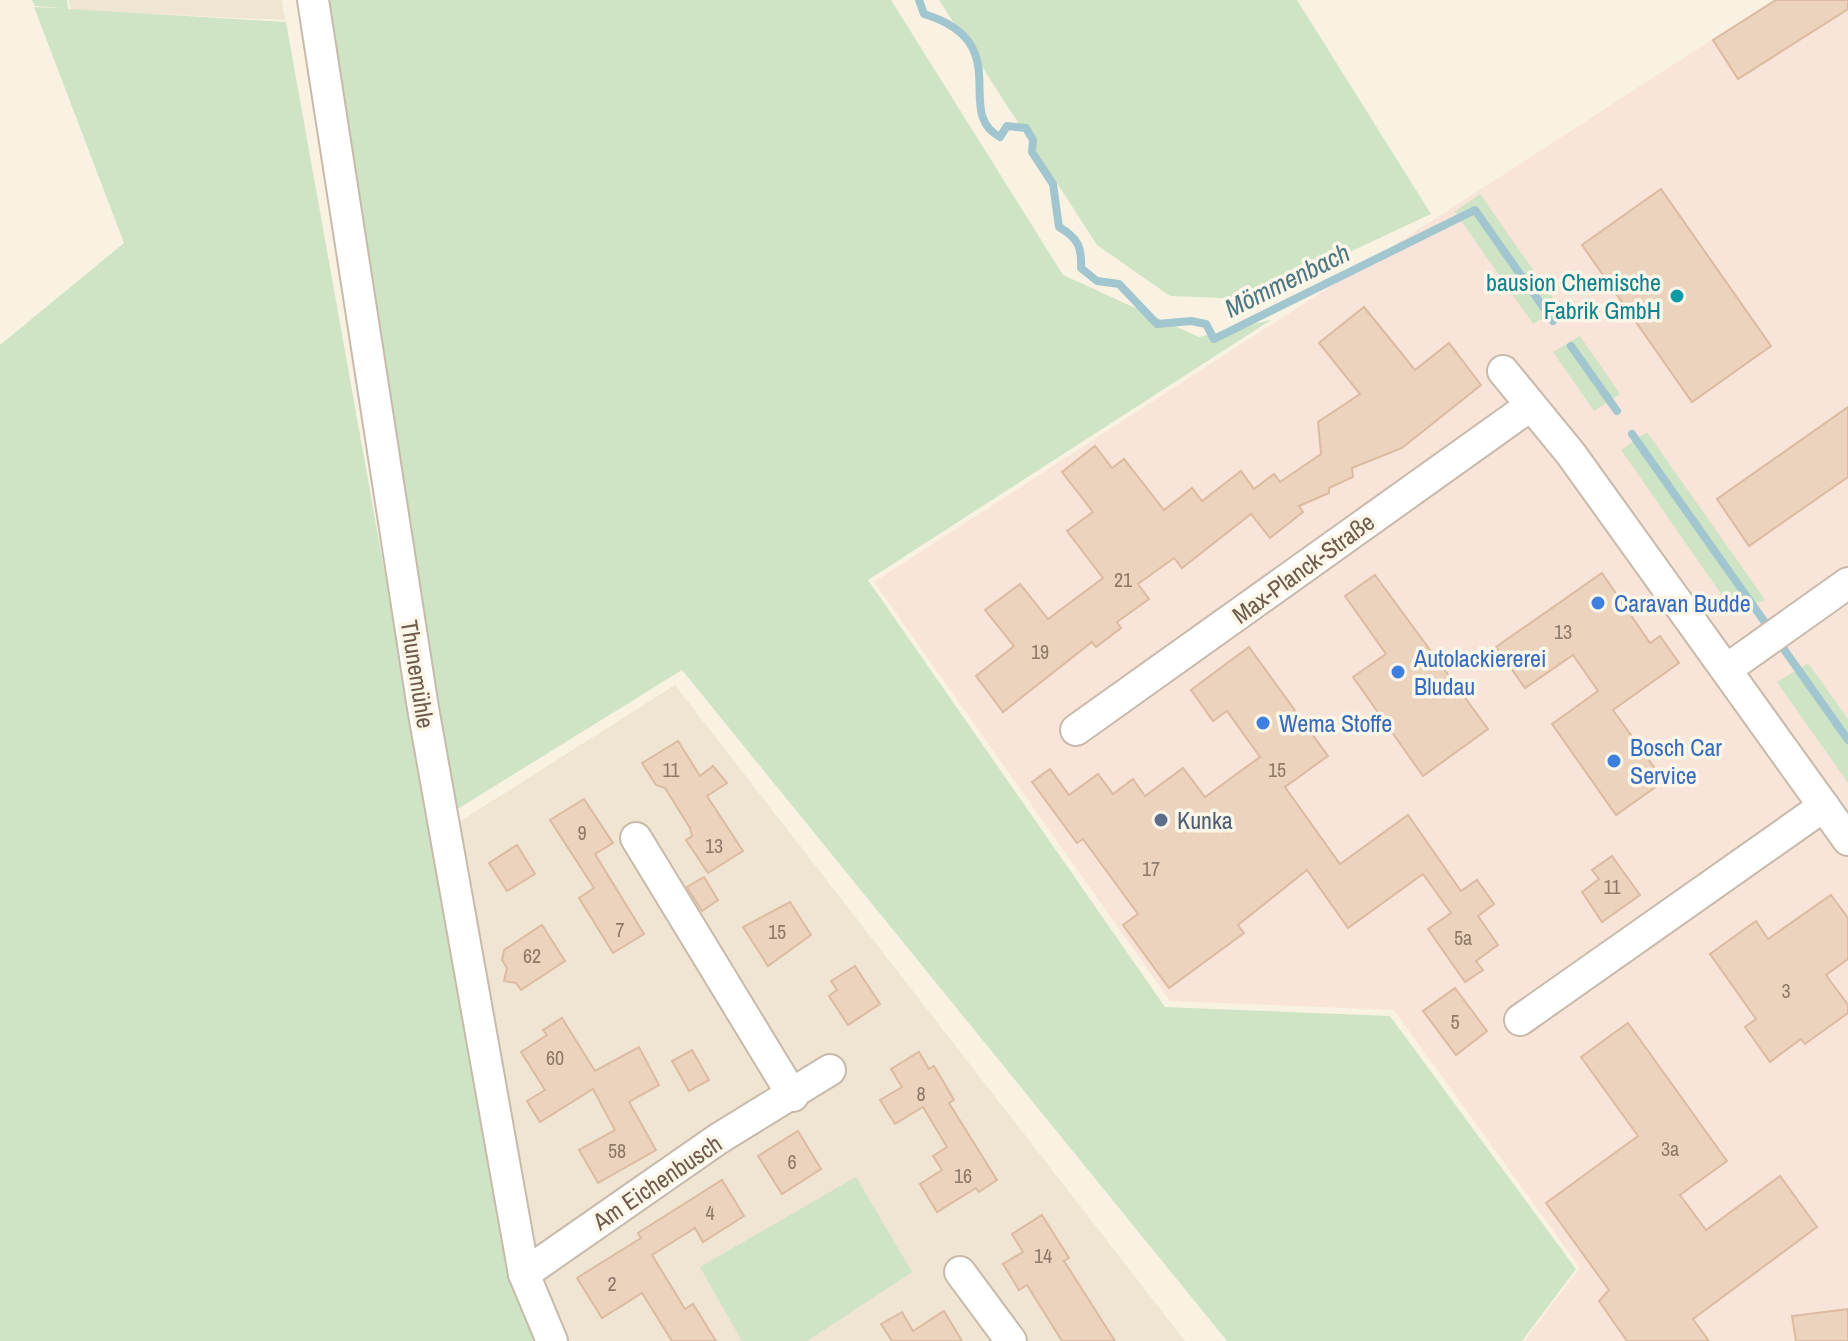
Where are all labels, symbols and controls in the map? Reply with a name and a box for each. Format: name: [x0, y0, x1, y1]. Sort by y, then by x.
water label: Mömmenbach: [1219, 235, 1355, 325]
place label: bausion Chemische Fabrik GmbH: [1486, 266, 1661, 326]
marker: bausion Chemische Fabrik GmbH: [1668, 287, 1686, 305]
street label: Max-Planck-Straße: [1225, 506, 1381, 630]
house number: 21: [1114, 566, 1132, 593]
place label: Caravan Budde: [1614, 587, 1751, 619]
marker: Caravan Budde: [1589, 594, 1607, 612]
street label: Thunemühle: [394, 617, 442, 731]
house number: 13: [1554, 618, 1572, 645]
house number: 19: [1031, 638, 1049, 665]
place label: Autolackiererei Bludau: [1413, 642, 1546, 702]
marker: Autolackiererei Bludau: [1389, 663, 1407, 681]
place label: Wema Stoffe: [1279, 707, 1392, 739]
marker: Wema Stoffe: [1254, 714, 1272, 732]
place label: Bosch Car Service: [1630, 731, 1722, 791]
marker: Bosch Car Service: [1605, 752, 1623, 770]
house number: 11: [662, 756, 680, 783]
house number: 15: [1268, 756, 1286, 783]
place label: Kunka: [1177, 804, 1233, 836]
marker: Kunka: [1152, 811, 1170, 829]
house number: 9: [577, 819, 587, 846]
house number: 13: [705, 832, 723, 859]
house number: 17: [1142, 855, 1160, 882]
house number: 11: [1603, 873, 1621, 900]
house number: 7: [615, 916, 625, 943]
house number: 15: [768, 918, 786, 945]
house number: 5a: [1454, 924, 1472, 951]
house number: 62: [523, 942, 541, 969]
house number: 3: [1781, 977, 1791, 1004]
house number: 5: [1450, 1008, 1460, 1035]
house number: 60: [546, 1044, 564, 1071]
house number: 8: [916, 1080, 926, 1107]
street label: Am Eichenbusch: [586, 1127, 728, 1237]
house number: 3a: [1661, 1135, 1679, 1162]
house number: 58: [608, 1137, 626, 1164]
house number: 6: [787, 1148, 797, 1175]
house number: 16: [954, 1162, 972, 1189]
house number: 4: [705, 1199, 715, 1226]
house number: 14: [1034, 1242, 1052, 1269]
house number: 2: [607, 1270, 617, 1297]

